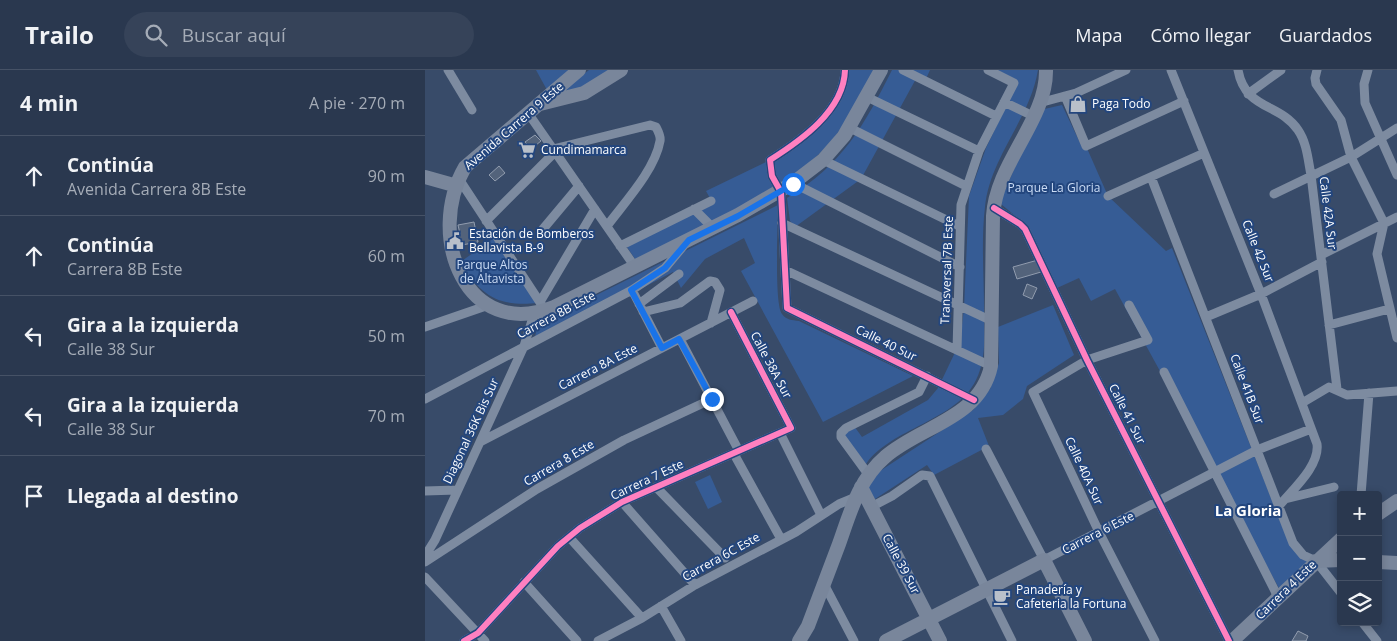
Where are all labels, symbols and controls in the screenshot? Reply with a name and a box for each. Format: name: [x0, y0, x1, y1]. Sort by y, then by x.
search box: [124, 12, 474, 57]
text: Trailo: [25, 18, 94, 51]
icon: search: [142, 21, 170, 49]
text: Buscar aquí: [182, 22, 286, 48]
text: Mapa: [1075, 23, 1122, 47]
text: Cómo llegar: [1150, 23, 1251, 47]
text: Guardados: [1279, 23, 1372, 47]
street label: Avenida Carrera 9 Este: [460, 77, 567, 174]
text: 4 min: [20, 89, 78, 117]
text: A pie · 270 m: [309, 92, 405, 114]
shop icon: Paga Todo: [1068, 94, 1088, 114]
place label: Paga Todo: [1092, 95, 1151, 112]
supermarket icon: Cundimamarca: [517, 140, 537, 160]
place label: Cundimamarca: [541, 141, 627, 158]
text: Continúa: [67, 152, 154, 178]
icon: ahead: [20, 162, 48, 190]
text: 90 m: [368, 165, 405, 187]
route start: [782, 173, 805, 196]
street label: Calle 42A Sur: [1316, 175, 1341, 250]
text: Avenida Carrera 8B Este: [67, 178, 246, 200]
park label: Parque La Gloria: [1008, 179, 1100, 196]
street label: Transversal 7B Este: [936, 215, 957, 325]
street label: Calle 42 Sur: [1238, 217, 1279, 285]
place label: Estación de Bomberos Bellavista B-9: [469, 225, 594, 256]
public building icon: Estación de Bomberos Bellavista B-9: [445, 231, 465, 251]
text: Continúa: [67, 232, 154, 258]
icon: ahead: [20, 242, 48, 270]
text: 60 m: [368, 245, 405, 267]
park label: Parque Altos de Altavista: [456, 256, 528, 287]
text: Carrera 8B Este: [67, 258, 182, 280]
street label: Carrera 8B Este: [514, 287, 598, 342]
text: Gira a la izquierda: [67, 312, 239, 338]
street label: Calle 40 Sur: [853, 320, 920, 365]
icon: left: [20, 322, 48, 350]
text: 50 m: [368, 325, 405, 347]
street label: Calle 38A Sur: [747, 328, 796, 401]
text: Calle 38 Sur: [67, 338, 155, 360]
street label: Carrera 8A Este: [555, 339, 640, 394]
street label: Calle 41B Sur: [1226, 351, 1269, 426]
street label: Diagonal 36K Bis Sur: [439, 375, 503, 486]
street label: Calle 41 Sur: [1105, 381, 1150, 447]
route end: [701, 388, 724, 411]
text: Gira a la izquierda: [67, 392, 239, 418]
icon: left: [20, 402, 48, 430]
text: 70 m: [368, 405, 405, 427]
text: Calle 38 Sur: [67, 418, 155, 440]
street label: Calle 40A Sur: [1061, 434, 1108, 508]
street label: Carrera 8 Este: [520, 435, 597, 490]
street label: Carrera 7 Este: [607, 455, 686, 504]
icon: arrive: [20, 482, 48, 510]
text: Llegada al destino: [67, 483, 239, 509]
map controls: [1337, 491, 1382, 626]
button: +: [1337, 491, 1382, 536]
district label: La Gloria: [1215, 500, 1281, 520]
street label: Carrera 6 Este: [1059, 507, 1137, 558]
street label: Carrera 6C Este: [679, 528, 763, 585]
street label: Calle 39 Sur: [878, 531, 924, 597]
button: −: [1337, 536, 1382, 581]
street label: Carrera 4 Este: [1251, 556, 1320, 623]
place label: Panadería y Cafeteria la Fortuna: [1016, 581, 1127, 612]
button: layers: [1337, 581, 1382, 626]
cafe icon: Panadería y Cafeteria la Fortuna: [992, 587, 1012, 607]

